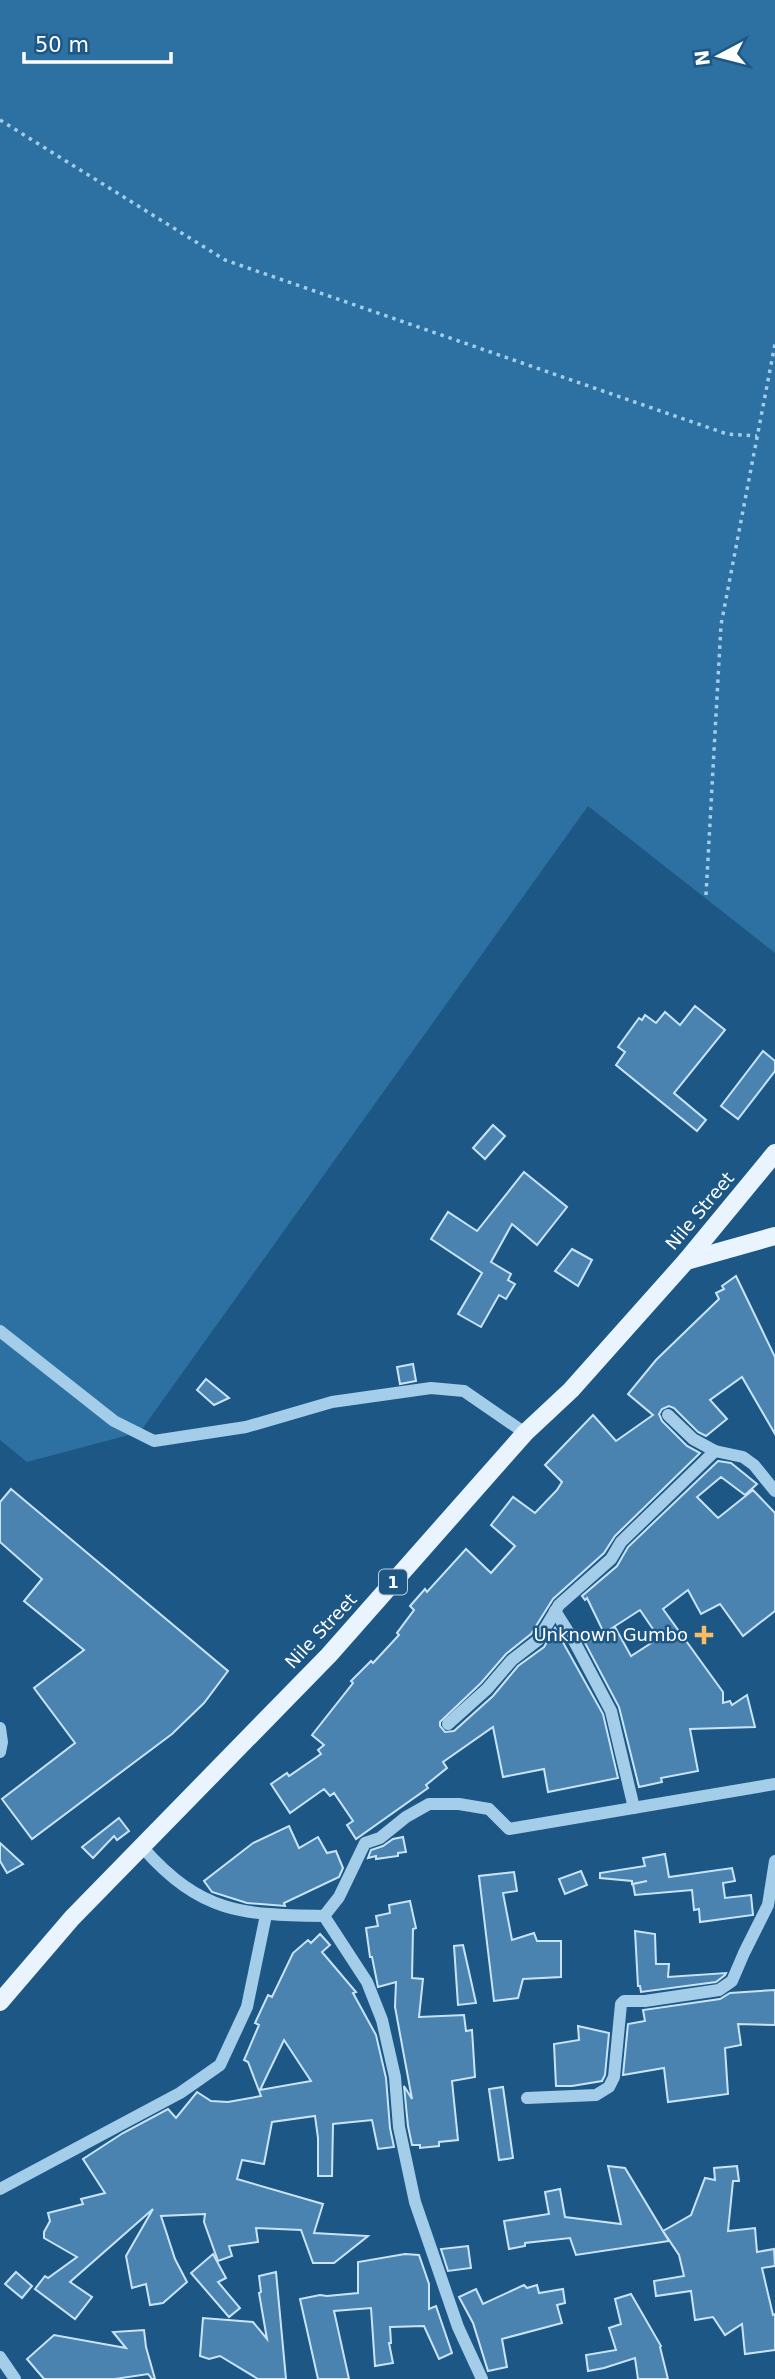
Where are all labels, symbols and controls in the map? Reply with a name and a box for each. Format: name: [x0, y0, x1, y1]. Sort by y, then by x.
scale bar: [24, 21, 172, 65]
north arrow: [684, 21, 754, 91]
text: 50 m: [35, 33, 89, 57]
text: N: [690, 49, 714, 67]
street label: Nile Street: [661, 1168, 738, 1254]
road number: 1: [379, 1570, 407, 1594]
street label: Nile Street: [281, 1589, 361, 1673]
place label: Unknown Gumbo: [533, 1624, 688, 1645]
marker: Unknown Gumbo: [694, 1625, 714, 1645]

